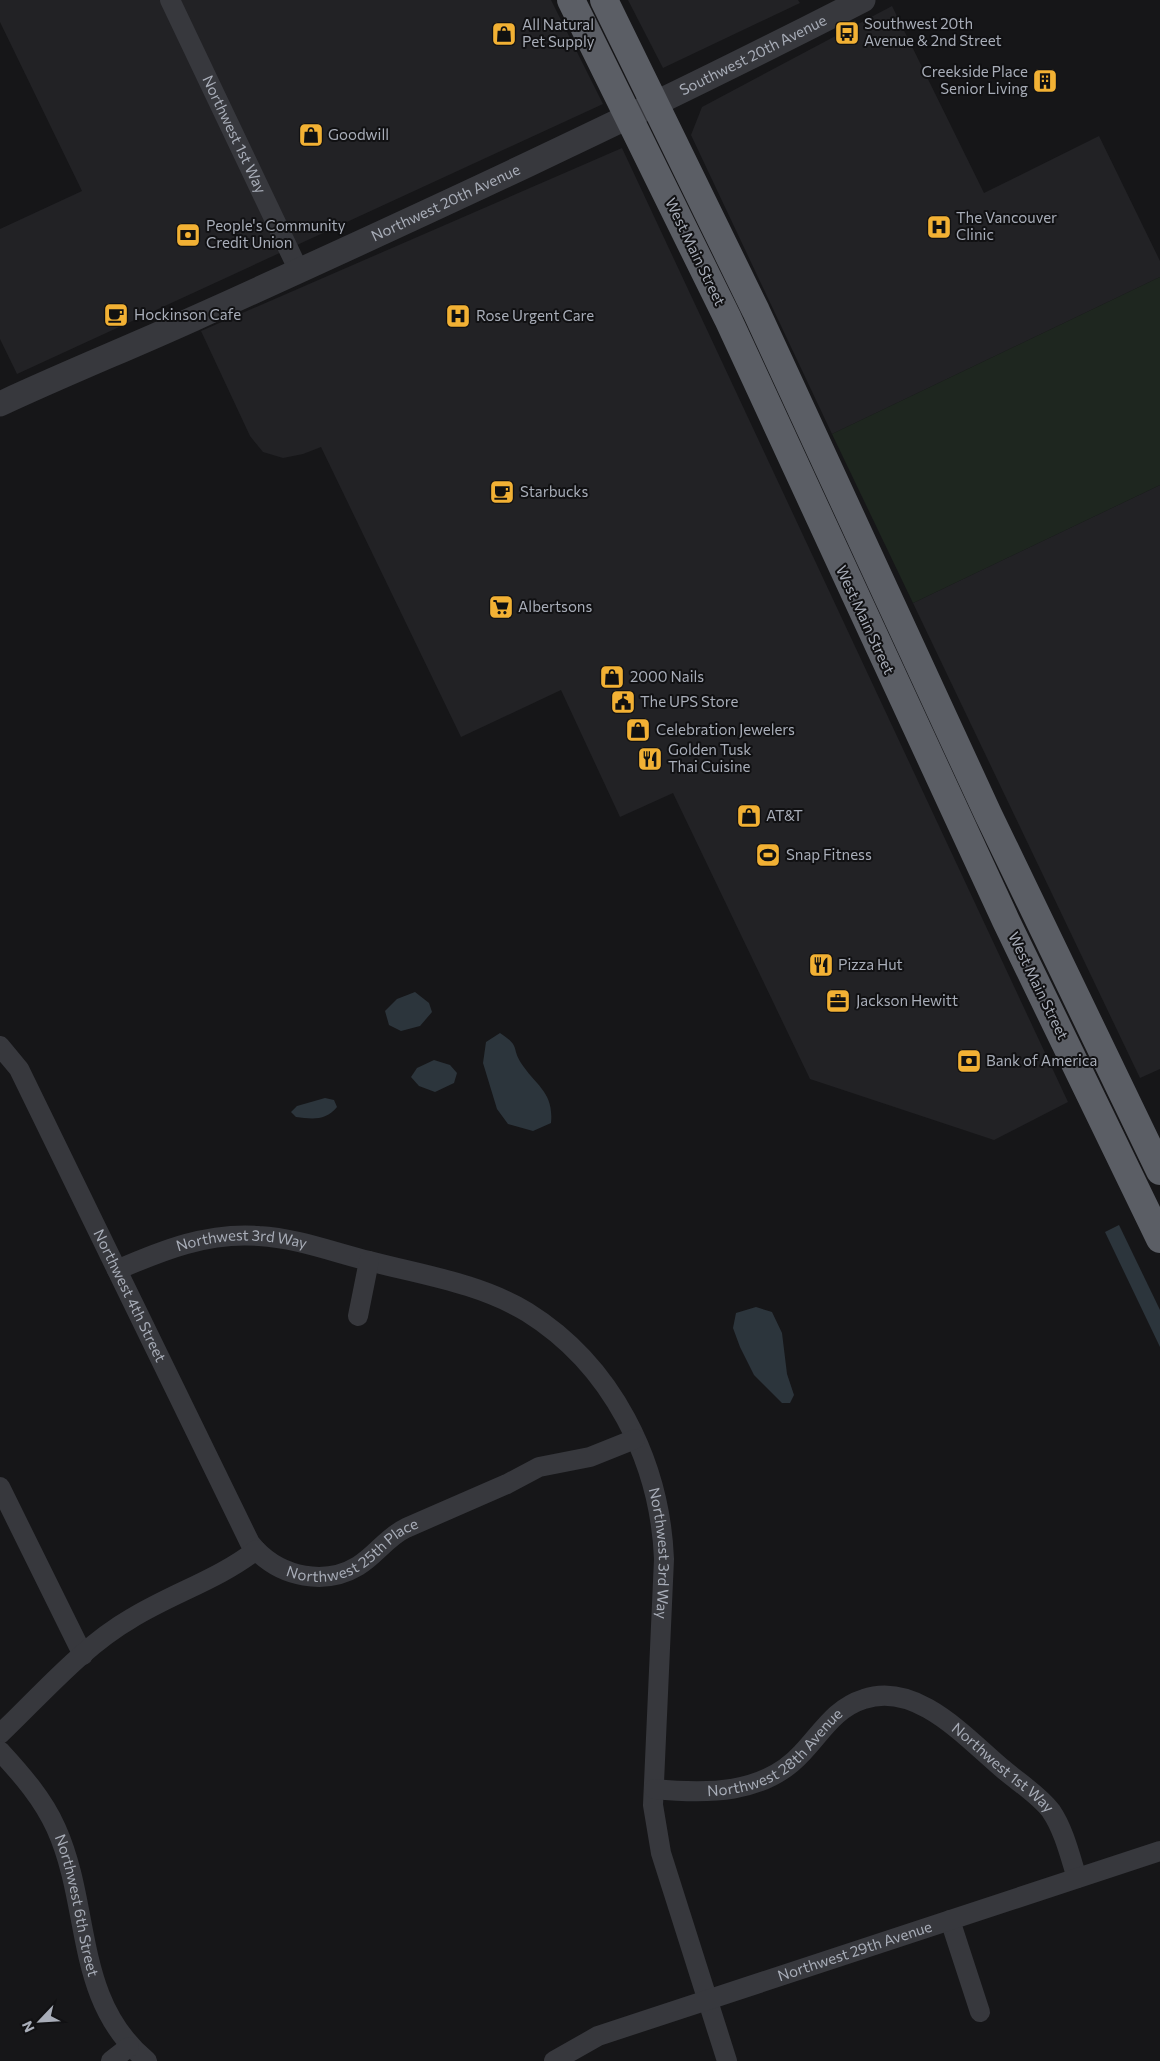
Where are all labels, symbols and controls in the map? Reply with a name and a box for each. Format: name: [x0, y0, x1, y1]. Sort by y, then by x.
street label: Southwest 20th Avenue: [676, 10, 829, 98]
place label: Southwest 20th Avenue & 2nd Street: [864, 14, 1002, 49]
place label: All Natural Pet Supply: [522, 15, 595, 50]
bus stop icon: Southwest 20th Avenue & 2nd Street: [834, 20, 860, 46]
shop icon: All Natural Pet Supply: [491, 21, 517, 47]
place label: Creekside Place Senior Living: [922, 62, 1028, 97]
building icon: Creekside Place Senior Living: [1032, 68, 1058, 94]
street label: Northwest 1st Way: [199, 72, 271, 196]
shop icon: Goodwill: [298, 122, 324, 148]
place label: Goodwill: [328, 125, 389, 143]
street label: Northwest 20th Avenue: [368, 160, 523, 244]
street label: West Main Street: [662, 195, 730, 308]
place label: The Vancouver Clinic: [956, 208, 1057, 243]
hospital icon: The Vancouver Clinic: [926, 214, 952, 240]
place label: People's Community Credit Union: [206, 216, 346, 251]
bank icon: People's Community Credit Union: [175, 222, 201, 248]
cafe icon: Hockinson Cafe: [103, 302, 129, 328]
hospital icon: Rose Urgent Care: [445, 303, 471, 329]
place label: Hockinson Cafe: [134, 305, 241, 323]
place label: Rose Urgent Care: [476, 306, 594, 324]
cafe icon: Starbucks: [489, 479, 515, 505]
place label: Starbucks: [520, 482, 588, 500]
street label: West Main Street: [833, 562, 899, 677]
supermarket icon: Albertsons: [488, 594, 514, 620]
place label: Albertsons: [518, 597, 592, 615]
shop icon: 2000 Nails: [599, 664, 625, 690]
place label: 2000 Nails: [630, 667, 704, 685]
public building icon: The UPS Store: [610, 689, 636, 715]
place label: The UPS Store: [640, 692, 738, 710]
shop icon: Celebration Jewelers: [625, 717, 651, 743]
place label: Celebration Jewelers: [656, 720, 795, 738]
place label: Golden Tusk Thai Cuisine: [668, 740, 752, 775]
restaurant icon: Golden Tusk Thai Cuisine: [637, 746, 663, 772]
shop icon: AT&T: [736, 803, 762, 829]
place label: AT&T: [766, 806, 803, 824]
sports icon: Snap Fitness: [755, 842, 781, 868]
place label: Snap Fitness: [786, 845, 872, 863]
street label: West Main Street: [1005, 929, 1073, 1042]
restaurant icon: Pizza Hut: [808, 952, 834, 978]
place label: Pizza Hut: [838, 955, 903, 973]
office icon: Jackson Hewitt: [825, 988, 851, 1014]
place label: Jackson Hewitt: [856, 991, 958, 1009]
bank icon: Bank of America: [956, 1048, 982, 1074]
place label: Bank of America: [986, 1051, 1097, 1069]
street label: Northwest 3rd Way: [174, 1225, 309, 1254]
street label: Northwest 4th Street: [90, 1226, 170, 1365]
street label: Northwest 3rd Way: [645, 1485, 674, 1620]
street label: Northwest 25th Place: [284, 1514, 421, 1585]
street label: Northwest 28th Avenue: [707, 1704, 846, 1799]
street label: Northwest 1st Way: [949, 1718, 1058, 1816]
street label: Northwest 6th Street: [52, 1831, 103, 1978]
street label: Northwest 29th Avenue: [775, 1917, 934, 1984]
north arrow: [15, 1996, 65, 2046]
text: N: [18, 2018, 38, 2035]

